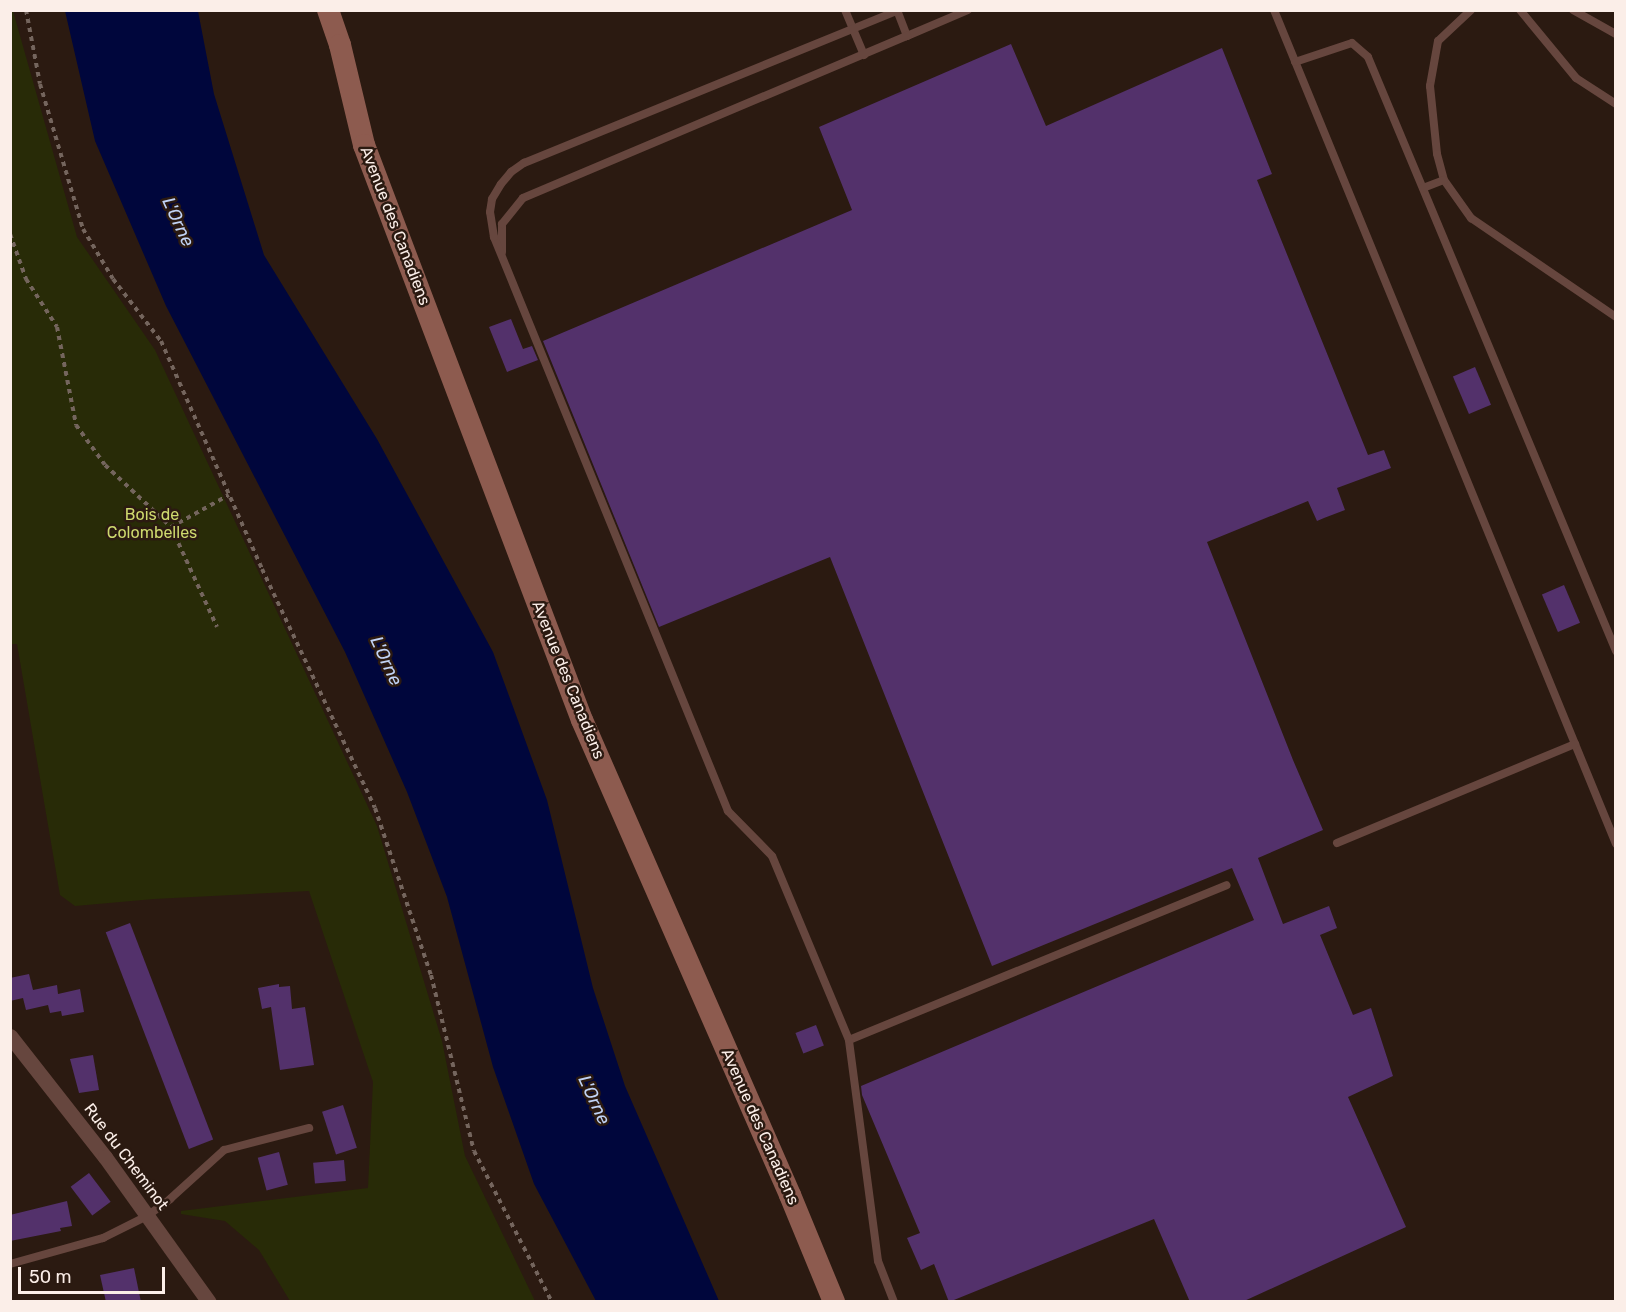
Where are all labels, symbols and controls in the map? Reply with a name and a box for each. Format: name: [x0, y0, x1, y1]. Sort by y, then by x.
street label: Avenue des Canadiens: [356, 144, 434, 308]
water label: L'Orne: [157, 194, 199, 250]
park label: Bois de Colombelles: [107, 505, 197, 543]
street label: Avenue des Canadiens: [527, 598, 609, 762]
water label: L'Orne: [365, 633, 407, 689]
street label: Avenue des Canadiens: [717, 1046, 803, 1208]
water label: L'Orne: [573, 1072, 615, 1128]
street label: Rue du Cheminot: [80, 1100, 172, 1214]
scale bar: [21, 1255, 168, 1293]
text: 50 m: [29, 1266, 72, 1288]

